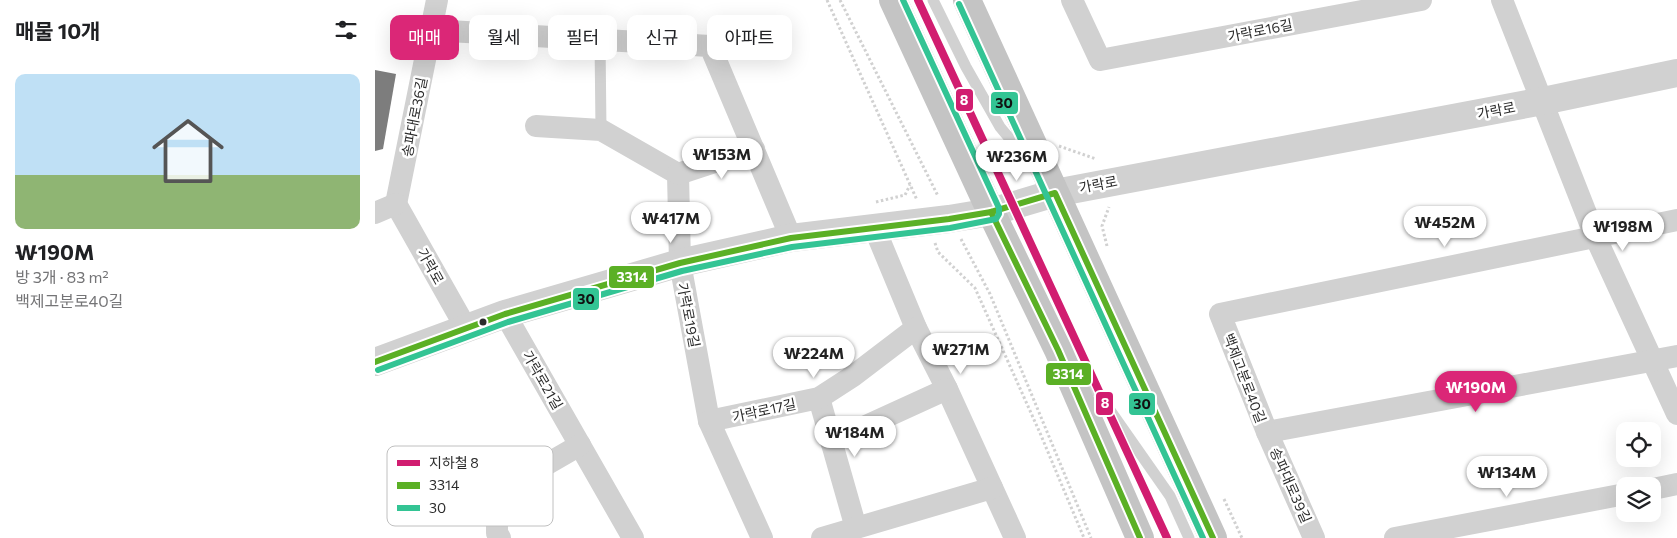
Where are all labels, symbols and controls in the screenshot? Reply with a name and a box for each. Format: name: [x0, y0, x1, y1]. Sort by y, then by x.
chip: 매매: [390, 15, 459, 60]
chip: 월세: [469, 15, 538, 60]
chip: 필터: [548, 15, 617, 60]
chip: 신규: [627, 15, 697, 60]
chip: 아파트: [707, 15, 792, 60]
street label: 가락로16길: [1226, 15, 1294, 45]
icon: filters: [332, 16, 360, 44]
text: 매물 10개: [15, 18, 100, 43]
street label: 송파대로36길: [398, 76, 430, 158]
line badge: 8: [955, 88, 974, 112]
text: 8: [960, 91, 969, 108]
line badge: 30: [990, 91, 1019, 115]
text: 30: [995, 94, 1013, 111]
street label: 가락로: [1475, 98, 1517, 122]
icon: home: [143, 106, 233, 196]
pin: ₩153M: [687, 138, 757, 180]
pin: ₩236M: [982, 140, 1052, 182]
text: ₩153M: [693, 144, 751, 163]
text: ₩236M: [987, 146, 1047, 165]
street label: 가락로: [1077, 172, 1119, 196]
pin: ₩417M: [636, 202, 706, 244]
pin: ₩452M: [1410, 206, 1480, 248]
text: ₩417M: [642, 208, 700, 227]
pin: ₩198M: [1588, 210, 1658, 252]
text: ₩452M: [1414, 212, 1476, 231]
text: ₩198M: [1593, 216, 1653, 235]
text: ₩190M: [15, 239, 94, 264]
street label: 가락로: [414, 245, 448, 287]
line badge: 3314: [608, 265, 655, 289]
text: 방 3개 · 83 m²: [15, 267, 109, 286]
text: 3314: [616, 268, 648, 285]
street label: 가락로19길: [674, 281, 704, 349]
line badge: 30: [572, 287, 600, 311]
text: 30: [577, 290, 595, 307]
text: 백제고분로40길: [15, 291, 123, 310]
unlabelled marker: [478, 317, 488, 327]
street label: 백제고분로40길: [1220, 331, 1270, 425]
pin: ₩271M: [926, 332, 996, 375]
pin: ₩224M: [779, 336, 849, 379]
text: ₩271M: [932, 339, 990, 358]
text: ₩224M: [784, 343, 844, 362]
street label: 가락로21길: [519, 347, 567, 413]
line badge: 3314: [1045, 362, 1092, 386]
text: 3314: [1052, 365, 1084, 382]
pin: ₩190M: [1441, 370, 1511, 413]
text: ₩190M: [1446, 377, 1506, 396]
line badge: 8: [1095, 391, 1114, 416]
line badge: 30: [1128, 392, 1156, 416]
text: 8: [1101, 394, 1110, 411]
street label: 가락로17길: [730, 395, 798, 425]
text: 30: [1133, 395, 1151, 412]
pin: ₩184M: [820, 416, 890, 458]
text: ₩184M: [825, 422, 885, 441]
map controls: [1616, 422, 1661, 522]
button: locate: [1616, 422, 1661, 467]
street label: 송파대로39길: [1267, 445, 1315, 525]
legend: [387, 446, 553, 526]
text: 지하철 8: [429, 454, 479, 471]
pin: ₩134M: [1472, 456, 1542, 498]
text: ₩134M: [1477, 462, 1537, 481]
text: 3314: [429, 476, 460, 493]
button: layers: [1616, 477, 1661, 522]
text: 30: [429, 499, 446, 516]

